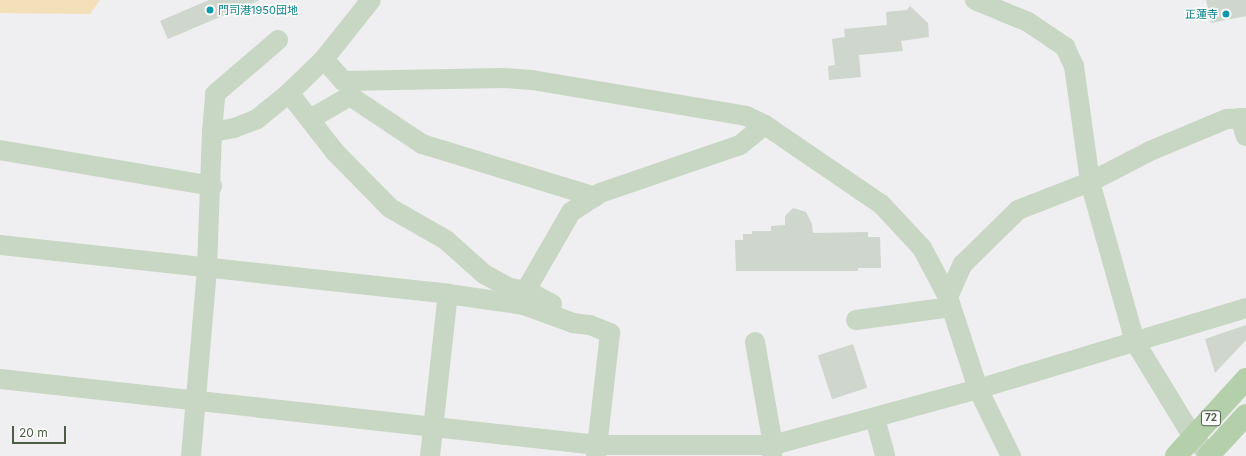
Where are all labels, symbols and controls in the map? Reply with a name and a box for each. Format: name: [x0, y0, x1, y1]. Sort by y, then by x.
place label: 門司港1950団地: [218, 3, 298, 17]
marker: 門司港1950団地: [205, 5, 215, 15]
place label: 正蓮寺: [1185, 7, 1218, 21]
marker: 正蓮寺: [1221, 9, 1231, 19]
road number: 72: [1200, 410, 1222, 426]
scale bar: [14, 418, 68, 444]
text: 20 m: [19, 425, 48, 440]

